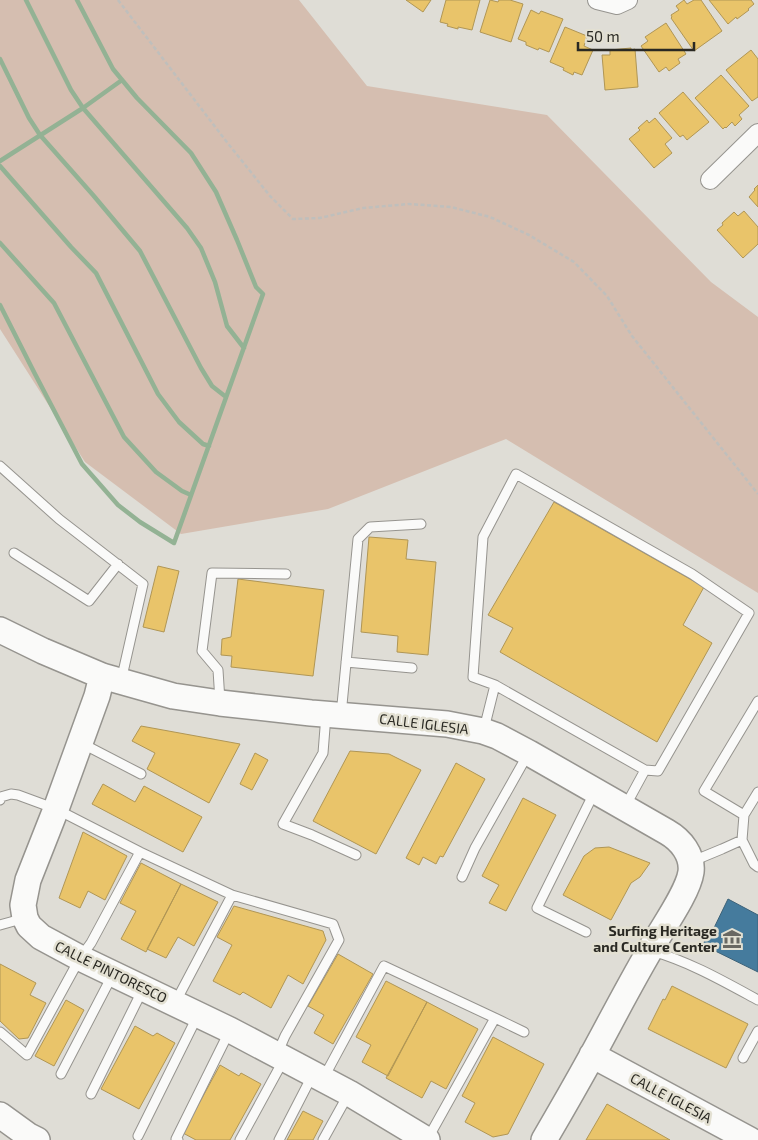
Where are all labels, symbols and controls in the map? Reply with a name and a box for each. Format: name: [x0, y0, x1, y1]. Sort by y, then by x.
scale bar: [578, 20, 694, 52]
text: 50 m: [586, 27, 620, 45]
street label: CALLE IGLESIA: [378, 710, 470, 737]
place label: Surfing Heritage and Culture Center: [593, 922, 717, 955]
museum icon: Surfing Heritage and Culture Center: [721, 928, 743, 950]
street label: CALLE PINTORESCO: [52, 937, 170, 1006]
street label: CALLE IGLESIA: [628, 1069, 715, 1126]

